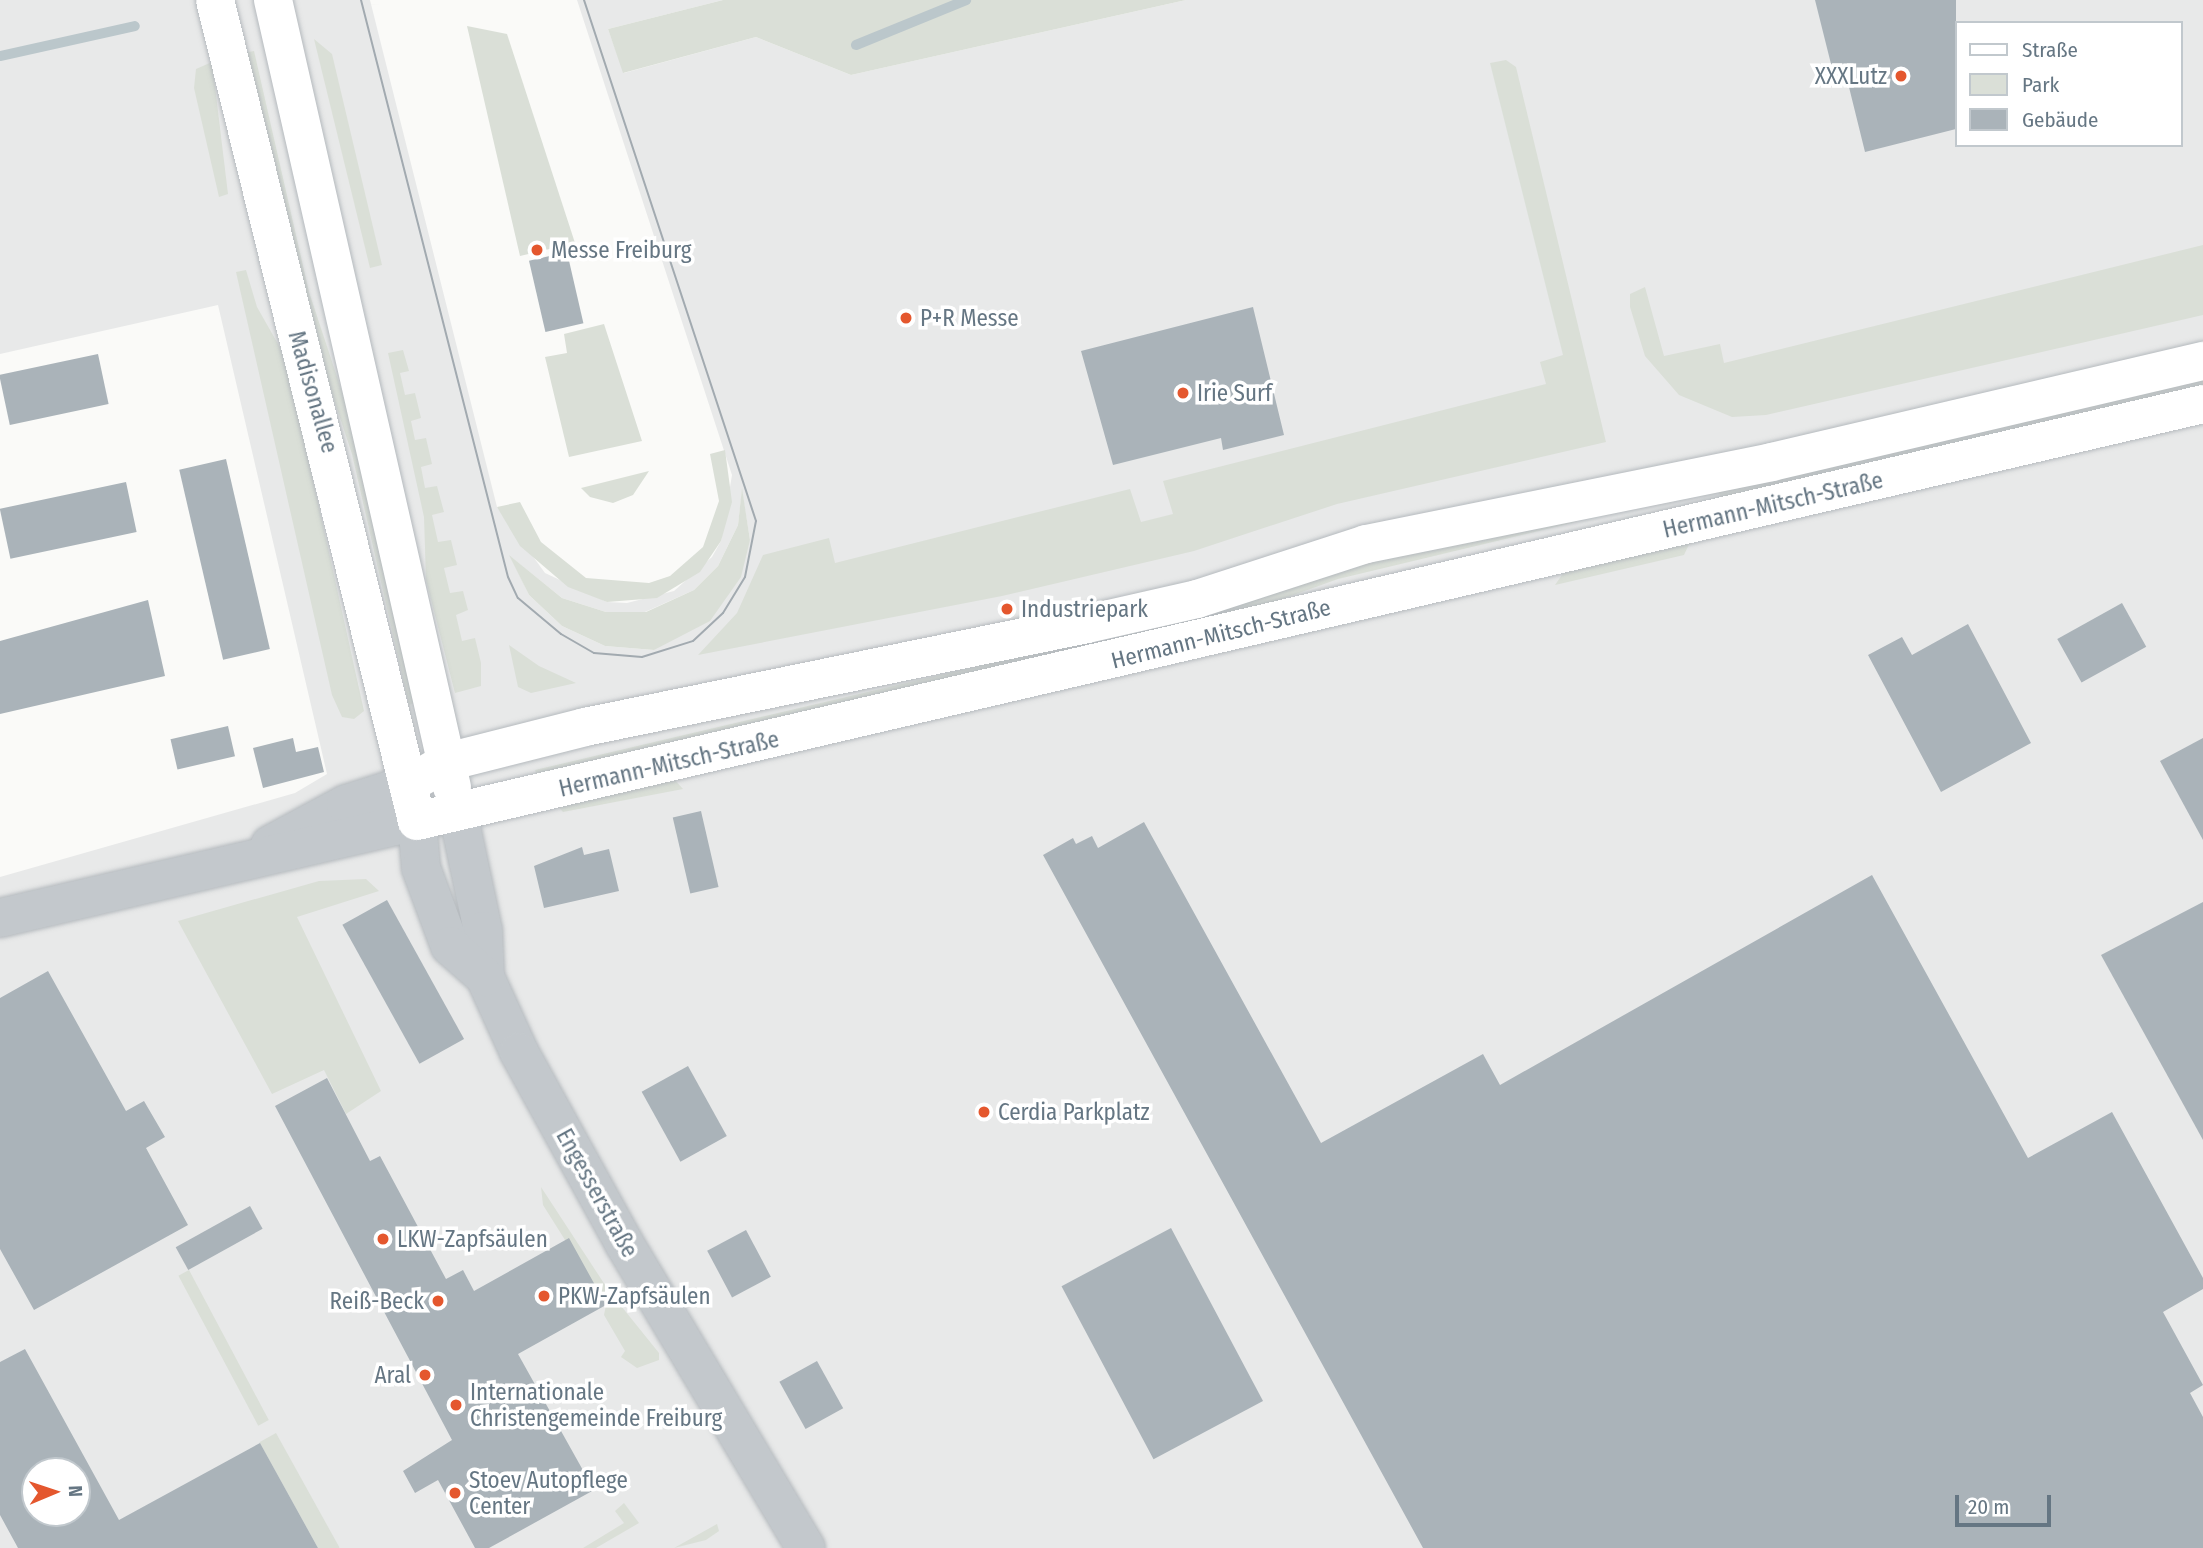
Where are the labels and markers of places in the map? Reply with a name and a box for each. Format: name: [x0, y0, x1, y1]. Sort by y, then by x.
place label: XXXLutz: [1815, 62, 1887, 90]
marker: XXXLutz: [1893, 68, 1909, 84]
place label: Messe Freiburg: [551, 236, 691, 264]
marker: Messe Freiburg: [529, 242, 545, 258]
place label: P+R Messe: [920, 304, 1019, 332]
marker: P+R Messe: [898, 310, 914, 326]
place label: Irie Surf: [1197, 379, 1272, 407]
marker: Irie Surf: [1175, 385, 1191, 401]
place label: Industriepark: [1021, 595, 1148, 623]
marker: Industriepark: [999, 601, 1015, 617]
place label: Cerdia Parkplatz: [998, 1098, 1150, 1126]
marker: Cerdia Parkplatz: [976, 1104, 992, 1120]
place label: LKW-Zapfsäulen: [397, 1225, 548, 1253]
marker: LKW-Zapfsäulen: [375, 1231, 391, 1247]
place label: PKW-Zapfsäulen: [558, 1282, 711, 1310]
place label: Reiß-Beck: [330, 1287, 424, 1315]
marker: PKW-Zapfsäulen: [536, 1288, 552, 1304]
marker: Reiß-Beck: [430, 1293, 446, 1309]
place label: Aral: [374, 1361, 411, 1389]
marker: Aral: [417, 1367, 433, 1383]
place label: Internationale Christengemeinde Freiburg: [470, 1378, 722, 1432]
marker: Internationale Christengemeinde Freiburg: [448, 1397, 464, 1413]
place label: Stoev Autopflege Center: [469, 1466, 628, 1520]
marker: Stoev Autopflege Center: [447, 1485, 463, 1501]

